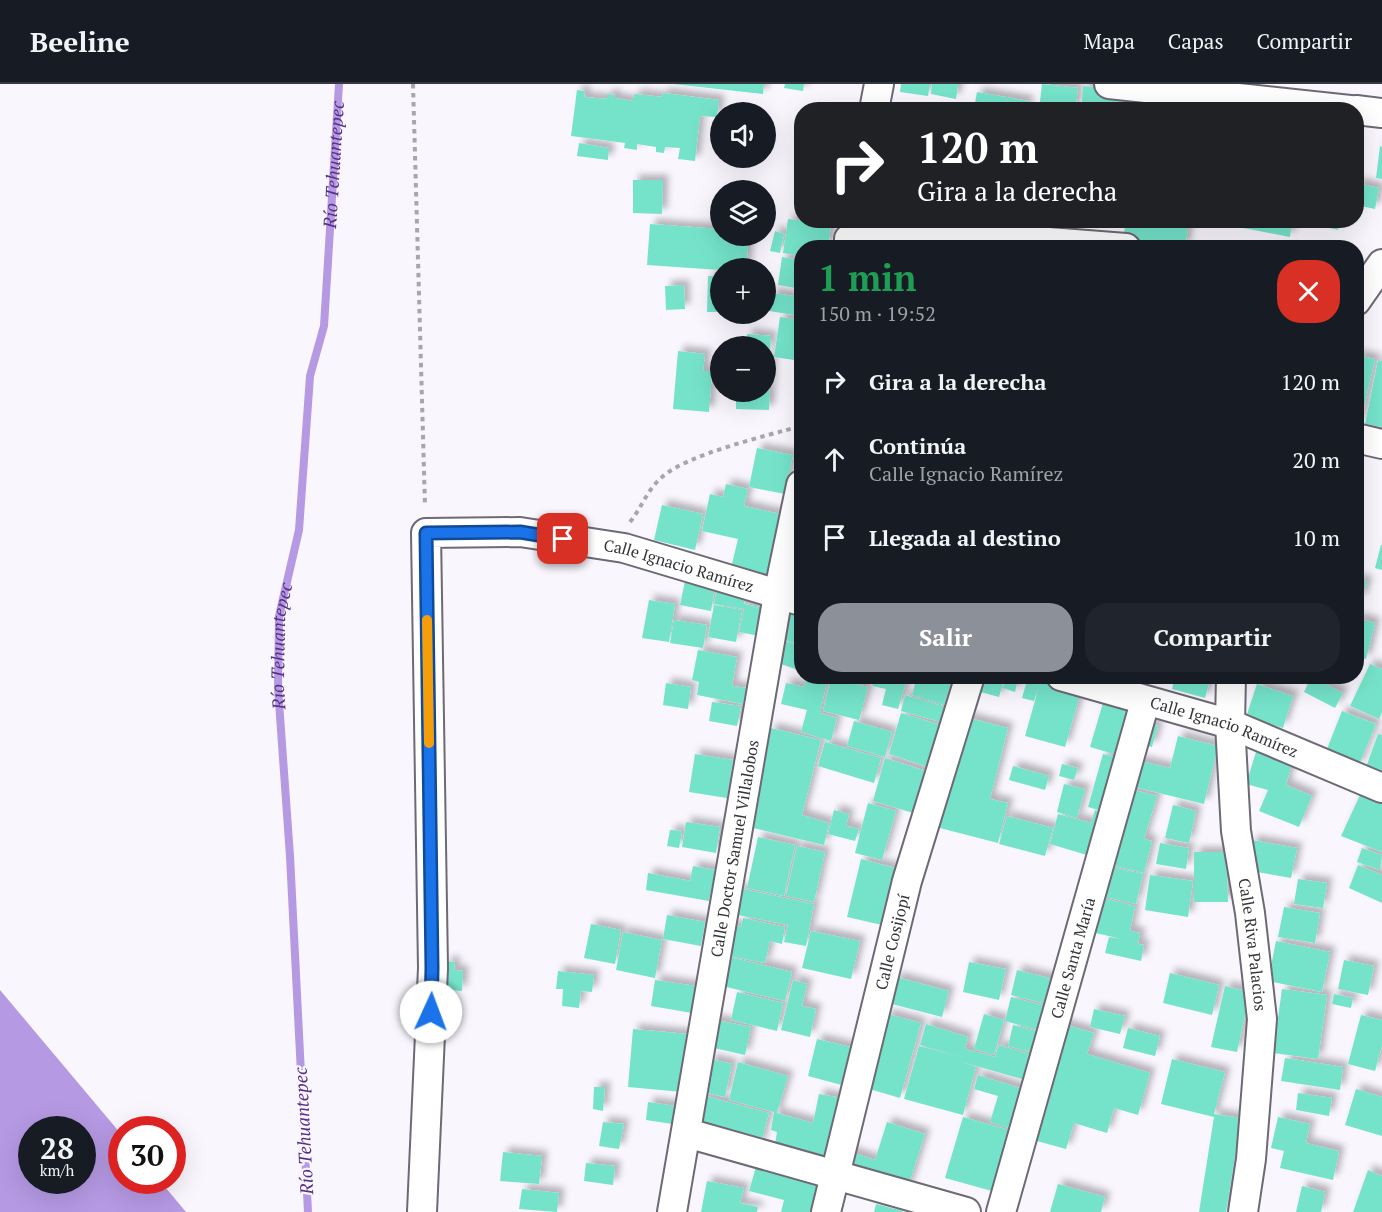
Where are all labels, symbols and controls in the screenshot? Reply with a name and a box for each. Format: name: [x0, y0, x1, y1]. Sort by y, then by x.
text: Beeline: [30, 23, 130, 60]
text: Mapa: [1083, 27, 1135, 55]
text: Capas: [1168, 27, 1224, 55]
text: Compartir: [1257, 27, 1352, 55]
water label: Río Tehuantepec: [317, 100, 349, 230]
map controls: [710, 102, 776, 402]
button: sound: [710, 102, 776, 168]
text: 120 m: [917, 119, 1038, 175]
icon: right: [818, 126, 896, 204]
text: Gira a la derecha: [917, 173, 1117, 209]
button: layers: [710, 180, 776, 246]
text: 1 min: [818, 254, 916, 301]
button: +: [710, 258, 776, 324]
button: close: [1277, 260, 1340, 323]
text: 150 m · 19:52: [818, 300, 936, 327]
button: −: [710, 336, 776, 402]
icon: right: [818, 365, 851, 398]
text: Gira a la derecha: [869, 367, 1047, 396]
text: 120 m: [1280, 367, 1340, 396]
text: Continúa: [869, 431, 966, 460]
icon: ahead: [818, 443, 851, 476]
text: 20 m: [1292, 445, 1340, 474]
text: Calle Ignacio Ramírez: [869, 460, 1063, 487]
pin: [537, 513, 588, 564]
icon: arrive: [818, 521, 851, 554]
icon: arrive: [546, 522, 579, 555]
text: Llegada al destino: [869, 523, 1061, 552]
text: 10 m: [1292, 523, 1340, 552]
street label: Calle Ignacio Ramírez: [602, 534, 757, 597]
water label: Río Tehuantepec: [265, 580, 297, 711]
button: Salir: [818, 603, 1073, 672]
button: Compartir: [1085, 603, 1340, 672]
street label: Calle Ignacio Ramírez: [1148, 691, 1302, 762]
street label: Calle Doctor Samuel Villalobos: [705, 738, 764, 959]
street label: Calle Riva Palacios: [1233, 876, 1272, 1012]
street label: Calle Cosijopí: [870, 892, 914, 992]
street label: Calle Santa María: [1045, 895, 1100, 1021]
position arrow: [399, 980, 463, 1044]
water label: Río Tehuantepec: [288, 1067, 318, 1196]
speed limit sign: 30: [108, 1116, 186, 1194]
text: 28: [40, 1128, 74, 1168]
text: km/h: [40, 1160, 74, 1180]

